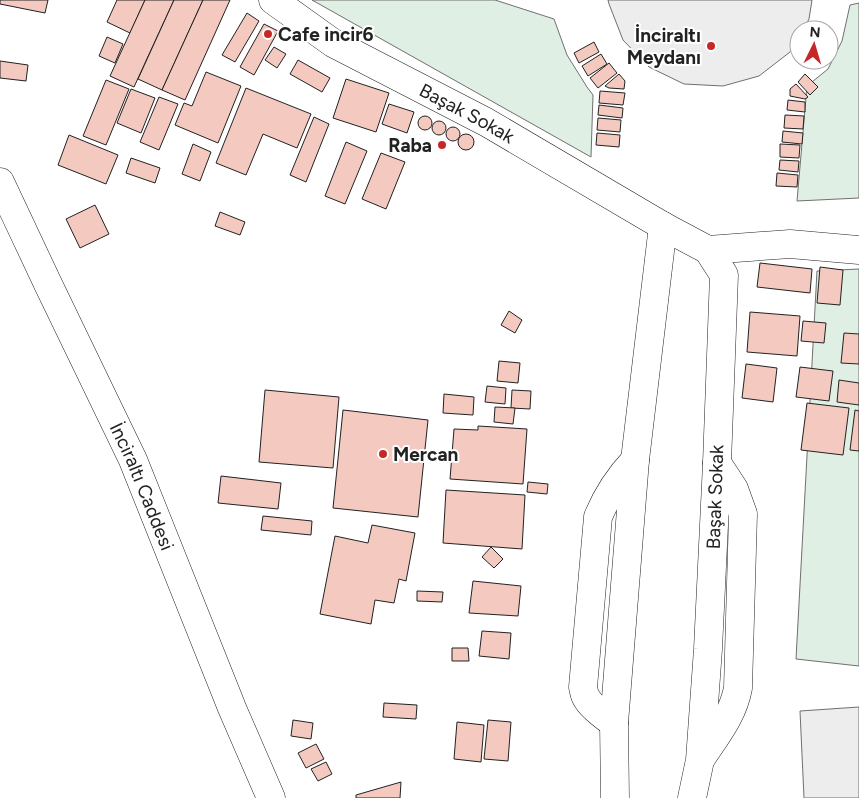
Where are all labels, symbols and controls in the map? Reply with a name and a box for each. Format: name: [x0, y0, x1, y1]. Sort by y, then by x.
north arrow: [789, 20, 839, 70]
place label: Cafe incir6: [278, 23, 374, 46]
place label: İnciraltı Meydanı: [627, 24, 701, 69]
text: N: [809, 24, 821, 41]
marker: Cafe incir6: [262, 28, 274, 40]
marker: İnciraltı Meydanı: [705, 40, 717, 52]
street label: Başak Sokak: [416, 78, 519, 148]
place label: Raba: [388, 134, 432, 157]
marker: Raba: [436, 139, 448, 151]
street label: İnciraltı Caddesi: [105, 419, 179, 553]
place label: Mercan: [393, 443, 458, 466]
street label: Başak Sokak: [702, 444, 728, 550]
marker: Mercan: [377, 448, 389, 460]

